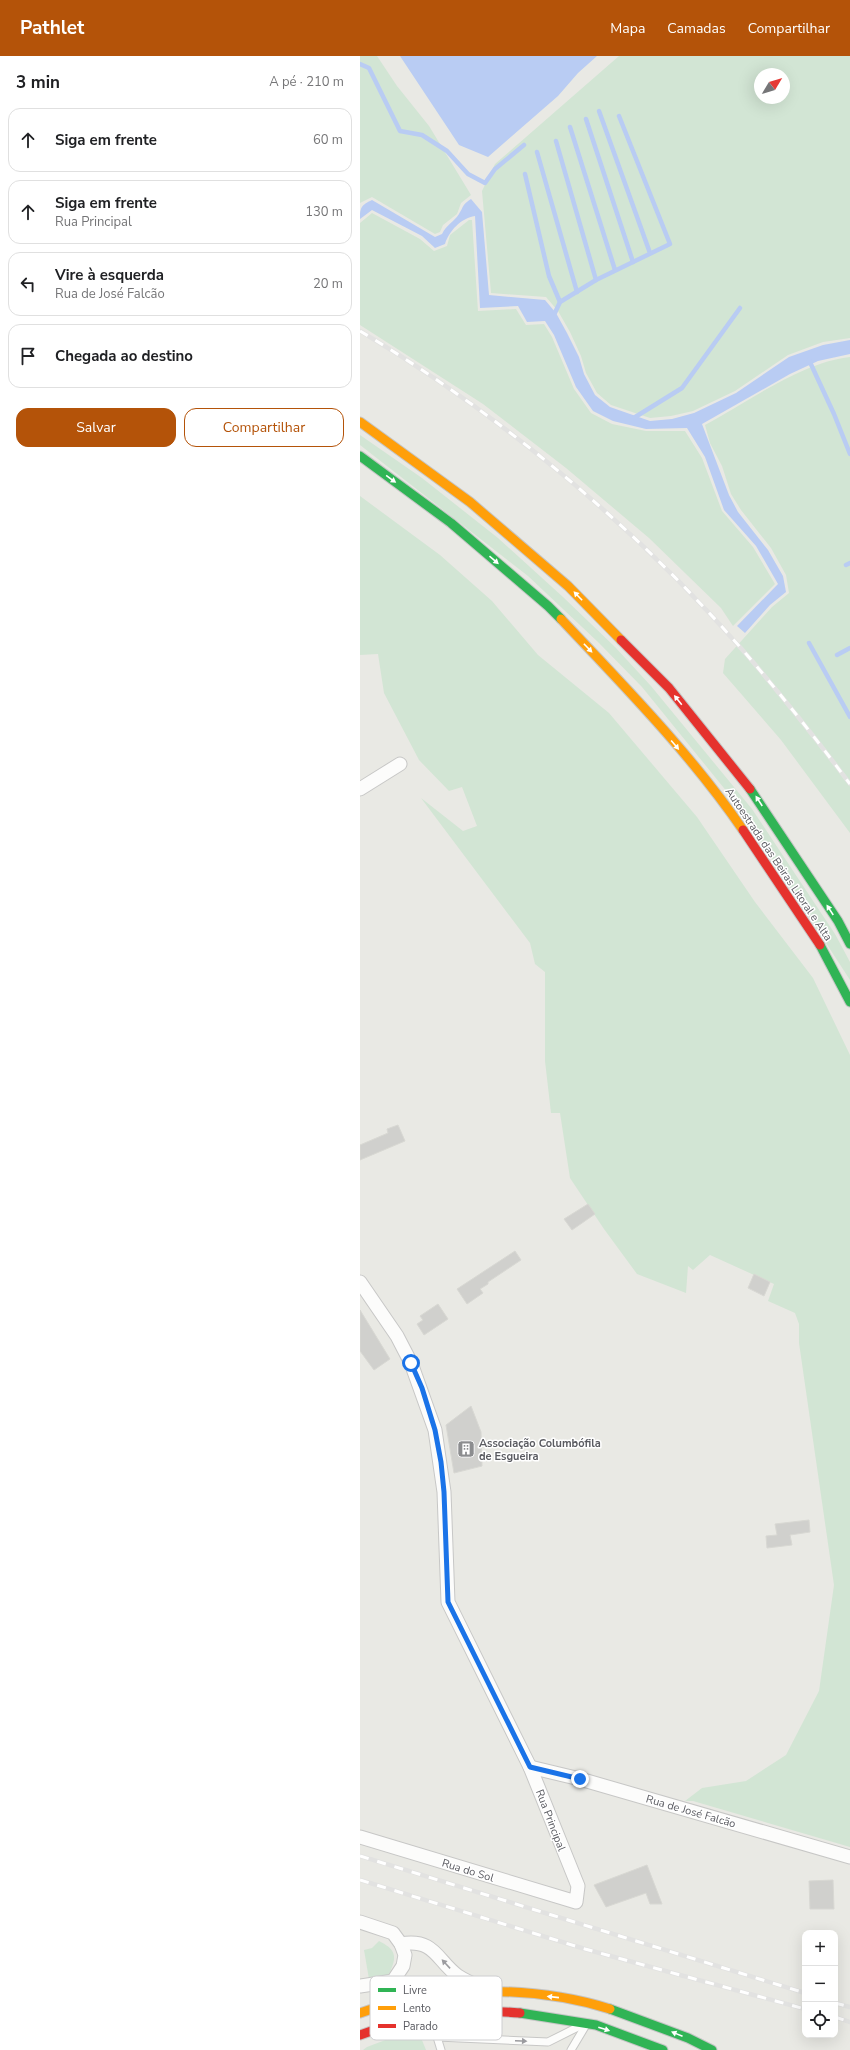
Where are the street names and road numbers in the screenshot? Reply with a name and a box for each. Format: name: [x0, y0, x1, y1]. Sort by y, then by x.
street label: Autoestrada das Beiras Litoral e Alta: [722, 785, 836, 944]
street label: Rua Principal: [532, 1787, 569, 1854]
street label: Rua de José Falcão: [644, 1791, 738, 1831]
street label: Rua do Sol: [440, 1855, 496, 1886]

